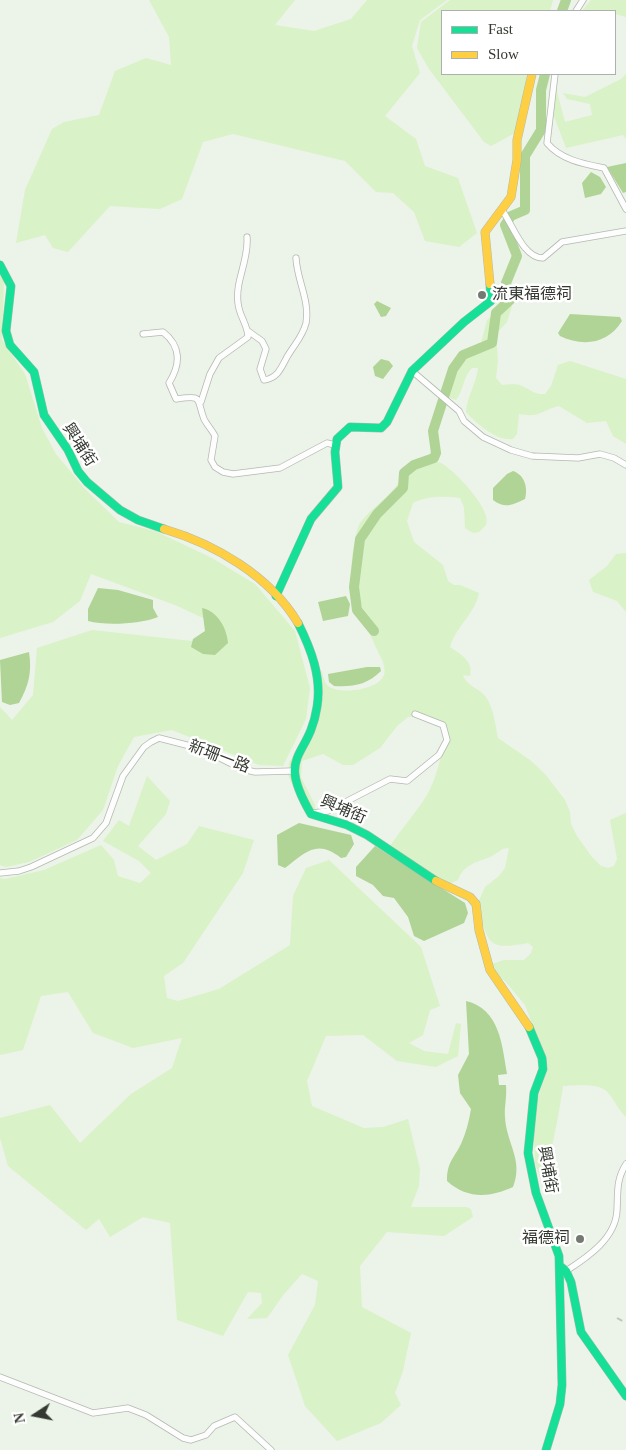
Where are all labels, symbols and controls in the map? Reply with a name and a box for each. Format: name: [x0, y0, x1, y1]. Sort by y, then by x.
legend: [441, 10, 616, 75]
text: Fast: [488, 21, 513, 37]
text: Slow: [488, 46, 519, 62]
place label: 流東福德祠: [492, 285, 572, 305]
marker: 流東福德祠: [476, 289, 488, 301]
street label: 興埔街: [58, 420, 100, 470]
street label: 新珊一路: [186, 737, 252, 777]
street label: 興埔街: [317, 792, 369, 828]
street label: 興埔街: [533, 1145, 561, 1195]
place label: 福德祠: [522, 1229, 570, 1249]
marker: 福德祠: [574, 1233, 586, 1245]
north arrow: [10, 1390, 60, 1440]
text: N: [11, 1412, 28, 1424]

